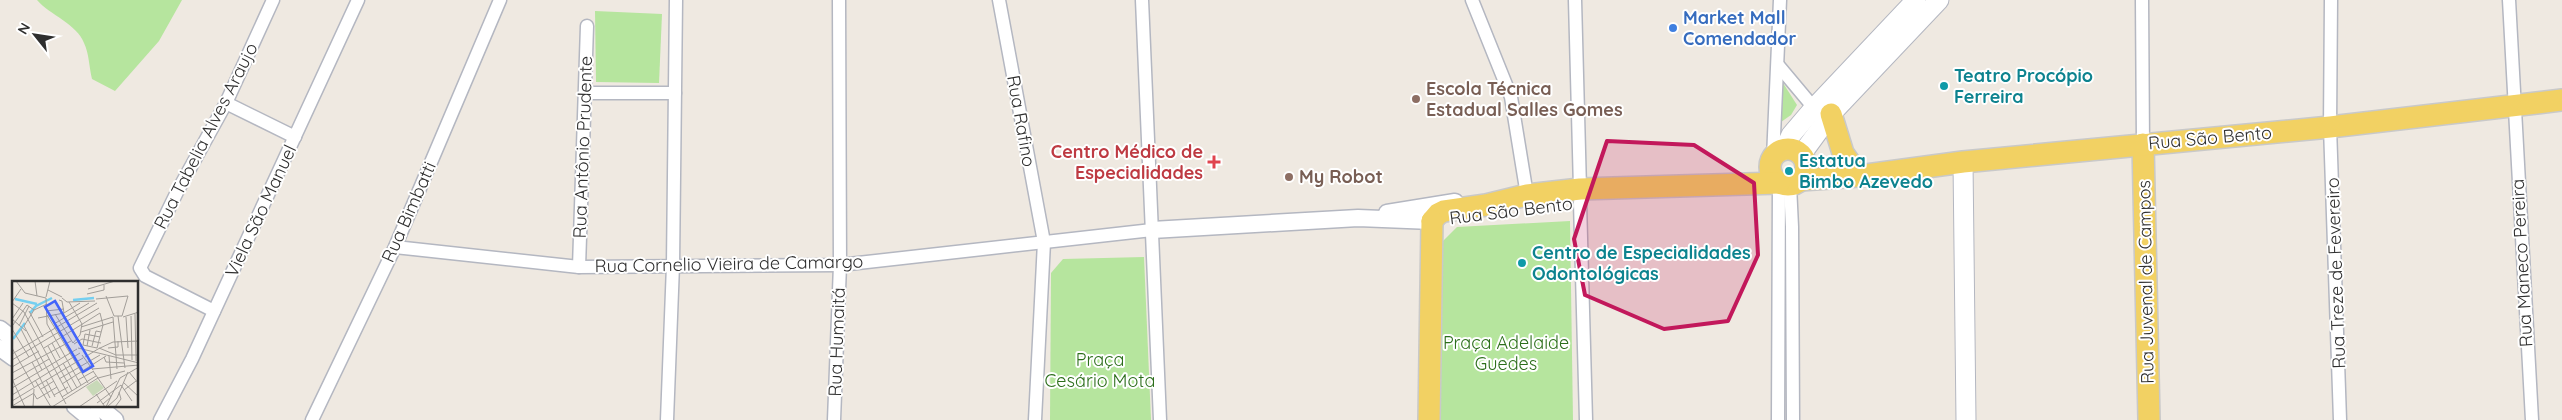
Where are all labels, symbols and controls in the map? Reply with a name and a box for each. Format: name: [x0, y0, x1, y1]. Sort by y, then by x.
place label: Market Mall Comendador: [1683, 6, 1797, 50]
north arrow: [10, 10, 60, 60]
text: N: [13, 20, 34, 37]
marker: Market Mall Comendador: [1667, 22, 1679, 34]
street label: Rua Tabelia Alves Araujo: [149, 39, 263, 233]
street label: Rua Antônio Prudente: [568, 55, 597, 239]
place label: Teatro Procópio Ferreira: [1954, 64, 2093, 108]
street label: Rua Rafino: [1002, 73, 1041, 168]
place label: Escola Técnica Estadual Salles Gomes: [1426, 77, 1623, 121]
marker: Teatro Procópio Ferreira: [1938, 80, 1950, 92]
marker: Escola Técnica Estadual Salles Gomes: [1410, 93, 1422, 105]
street label: Rua São Bento: [2147, 121, 2273, 154]
place label: Centro Médico de Especialidades: [1051, 140, 1203, 184]
street label: Viela São Manuel: [220, 141, 301, 281]
place label: Estatua Bimbo Azevedo: [1799, 149, 1933, 193]
marker: Centro Médico de Especialidades: [1207, 155, 1221, 169]
street label: Rua Bimbatti: [376, 158, 441, 266]
place label: My Robot: [1299, 165, 1383, 188]
marker: Estatua Bimbo Azevedo: [1783, 165, 1795, 177]
marker: My Robot: [1283, 171, 1295, 183]
street label: Rua Treze de Fevereiro: [2321, 177, 2350, 369]
street label: Rua Maneco Pereira: [2506, 178, 2537, 348]
street label: Rua Juvenal de Campos: [2132, 180, 2159, 384]
street label: Rua São Bento: [1448, 192, 1574, 229]
place label: Centro de Especialidades Odontológicas: [1532, 241, 1751, 285]
street label: Rua Cornelio Vieira de Camargo: [594, 250, 863, 277]
marker: Centro de Especialidades Odontológicas: [1516, 257, 1528, 269]
inset map: [12, 281, 139, 408]
street label: Rua Humaitá: [823, 287, 850, 397]
park label: Praça Adelaide Guedes: [1443, 331, 1569, 375]
park label: Praça Cesário Mota: [1045, 348, 1155, 392]

